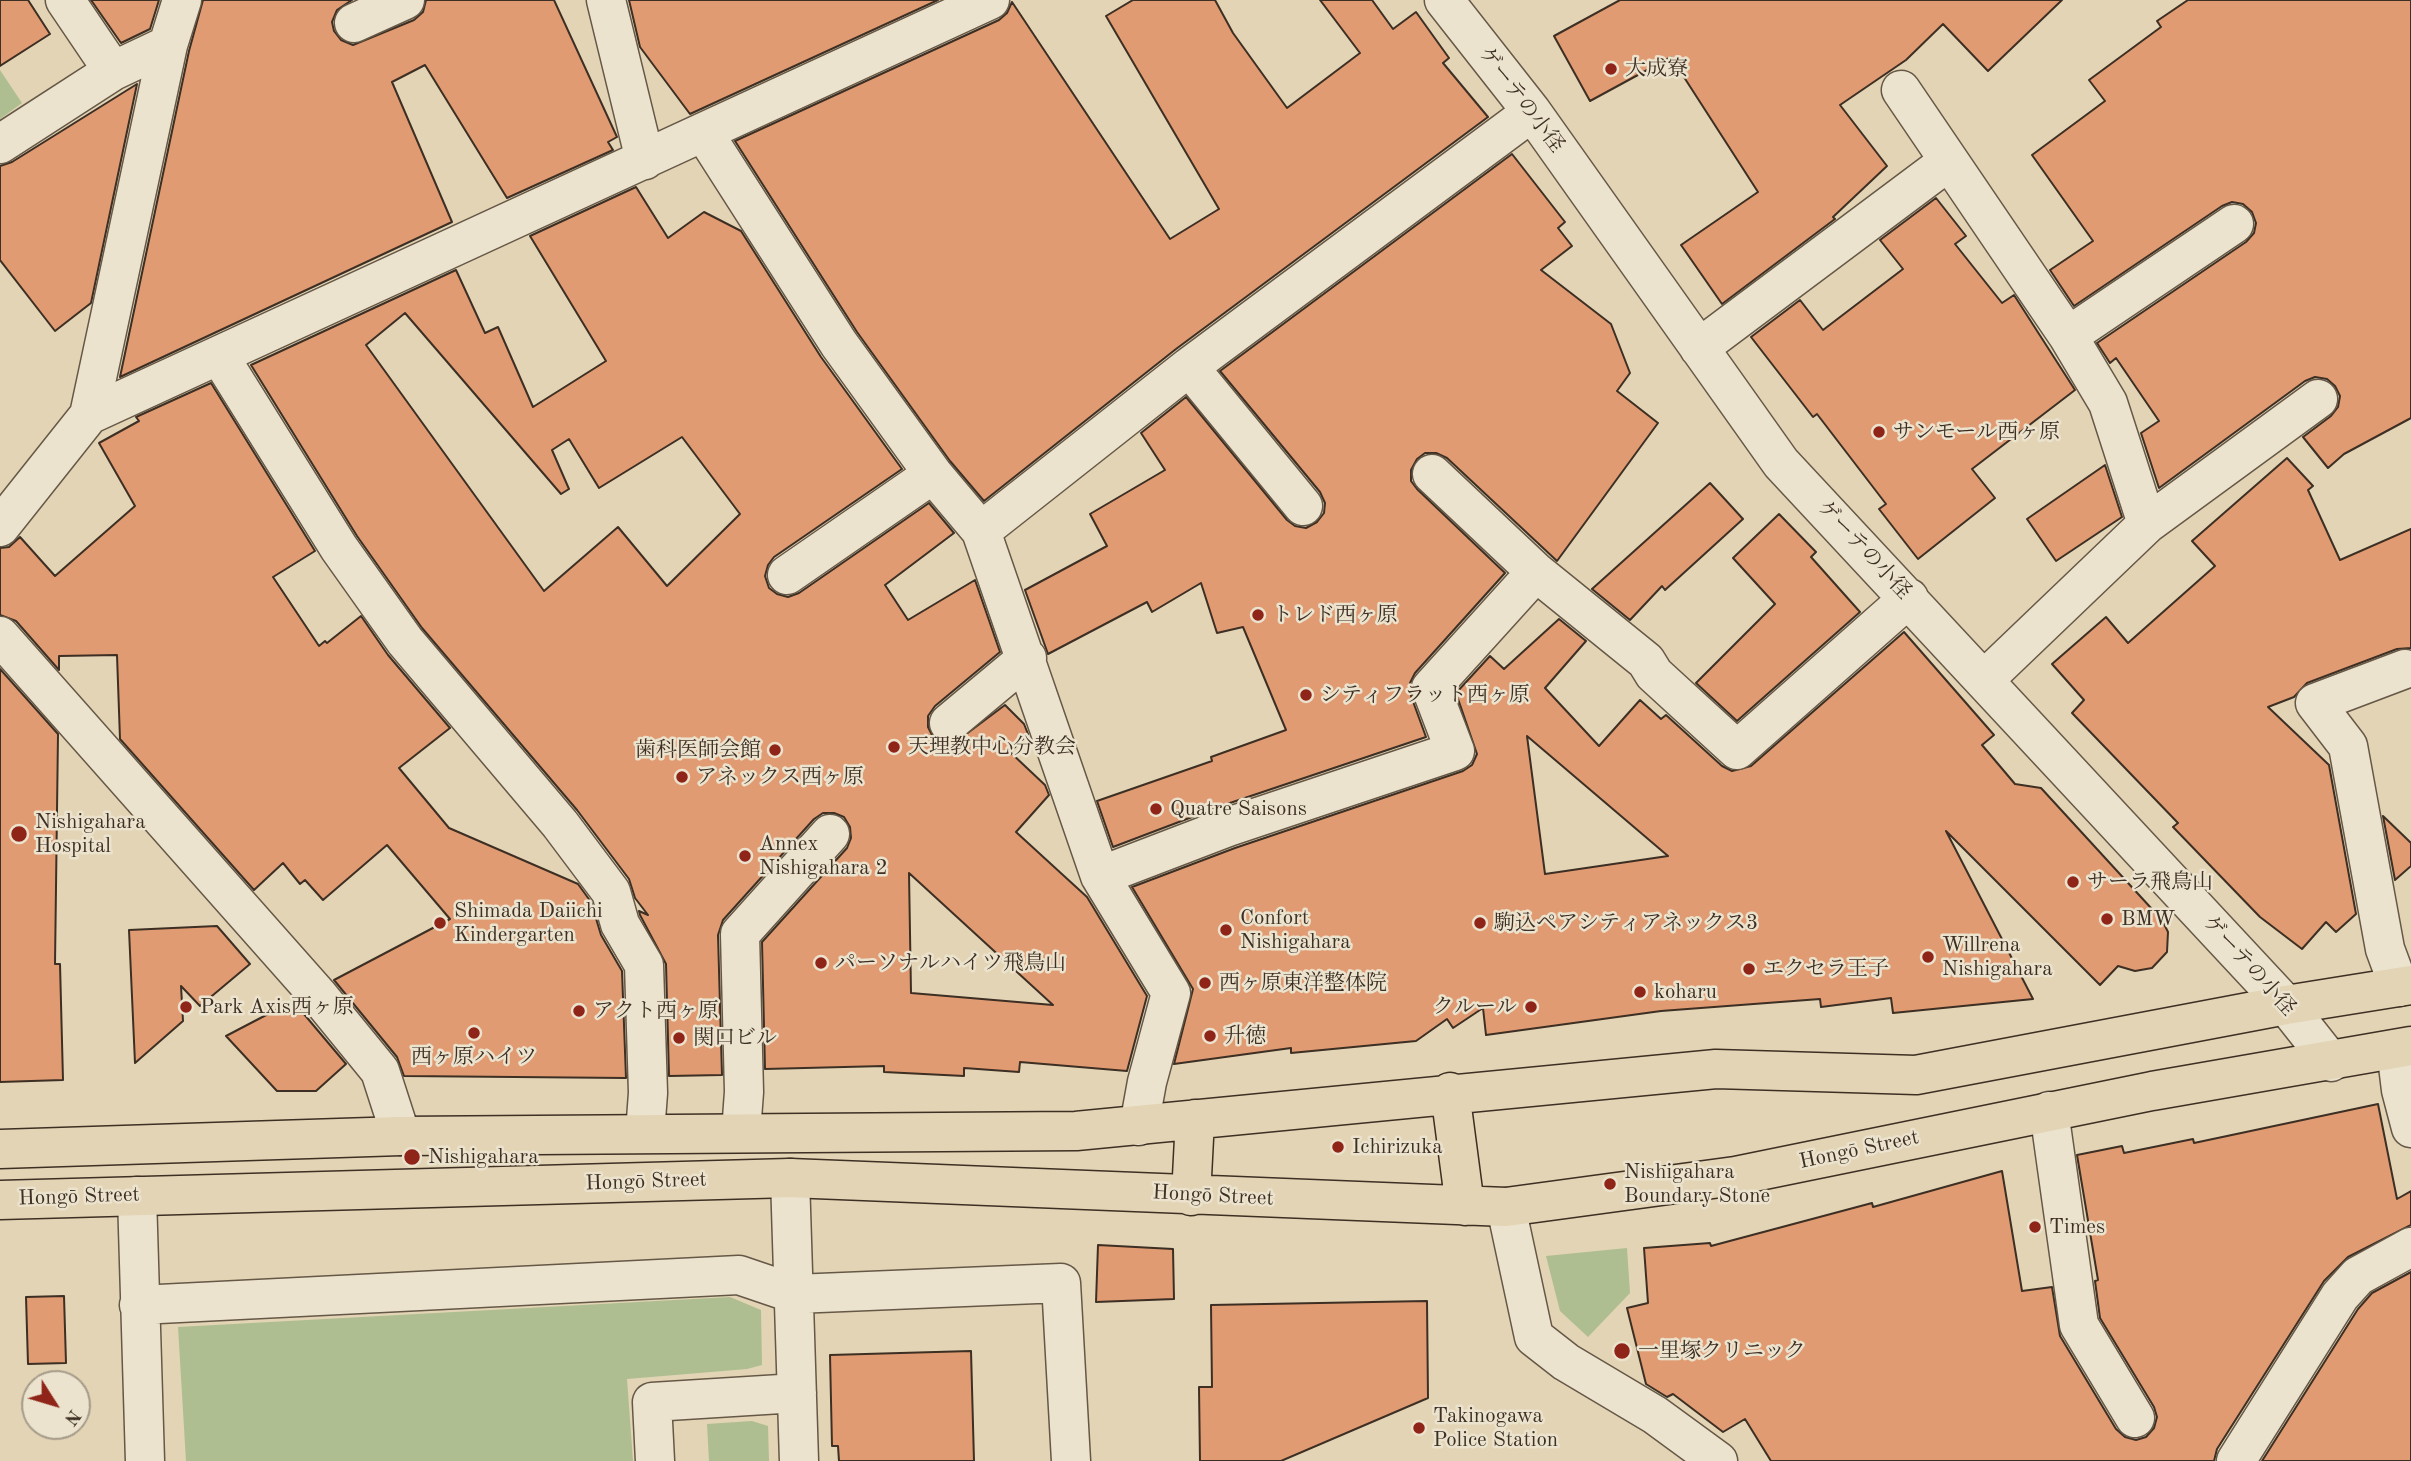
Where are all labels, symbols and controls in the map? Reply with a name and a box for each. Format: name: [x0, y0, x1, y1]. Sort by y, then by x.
street label: ゲーテの小径: [1473, 42, 1569, 158]
place label: 大成寮: [1625, 56, 1688, 82]
marker: 大成寮: [1603, 61, 1619, 77]
place label: サンモール西ヶ原: [1893, 419, 2060, 445]
marker: サンモール西ヶ原: [1871, 424, 1887, 440]
street label: ゲーテの小径: [1812, 495, 1916, 605]
place label: トレド西ヶ原: [1272, 602, 1398, 628]
marker: トレド西ヶ原: [1250, 607, 1266, 623]
place label: シティフラット西ヶ原: [1320, 682, 1530, 708]
marker: シティフラット西ヶ原: [1298, 687, 1314, 703]
place label: 天理教中心分教会: [908, 734, 1076, 760]
place label: 歯科医師会館: [635, 737, 761, 763]
marker: 天理教中心分教会: [886, 739, 902, 755]
marker: 歯科医師会館: [767, 742, 783, 758]
place label: アネックス西ヶ原: [696, 764, 864, 790]
marker: アネックス西ヶ原: [674, 769, 690, 785]
place label: Quatre Saisons: [1170, 796, 1307, 822]
marker: Quatre Saisons: [1148, 801, 1164, 817]
place label: Nishigahara Hospital: [35, 809, 146, 859]
marker: Nishigahara Hospital: [9, 824, 29, 844]
place label: Annex Nishigahara 2: [759, 831, 888, 881]
marker: Annex Nishigahara 2: [737, 848, 753, 864]
place label: サーラ飛鳥山: [2087, 869, 2213, 895]
marker: サーラ飛鳥山: [2065, 874, 2081, 890]
place label: Shimada Daiichi Kindergarten: [454, 898, 603, 948]
place label: Confort Nishigahara: [1240, 905, 1351, 955]
place label: BMW: [2121, 906, 2176, 932]
place label: 駒込ペアシティアネックス3: [1494, 910, 1758, 936]
marker: BMW: [2099, 911, 2115, 927]
street label: ゲーテの小径: [2197, 911, 2301, 1021]
marker: Shimada Daiichi Kindergarten: [432, 915, 448, 931]
marker: 駒込ペアシティアネックス3: [1472, 915, 1488, 931]
marker: Confort Nishigahara: [1218, 922, 1234, 938]
place label: Willrena Nishigahara: [1942, 932, 2053, 982]
marker: Willrena Nishigahara: [1920, 949, 1936, 965]
place label: パーソナルハイツ飛鳥山: [835, 950, 1066, 976]
marker: パーソナルハイツ飛鳥山: [813, 955, 829, 971]
place label: エクセラ王子: [1763, 956, 1889, 982]
marker: エクセラ王子: [1741, 961, 1757, 977]
place label: 西ヶ原東洋整体院: [1219, 970, 1387, 996]
marker: 西ヶ原東洋整体院: [1197, 975, 1213, 991]
place label: koharu: [1654, 979, 1717, 1005]
marker: koharu: [1632, 984, 1648, 1000]
place label: Park Axis西ヶ原: [200, 994, 354, 1020]
place label: クルール: [1433, 994, 1517, 1020]
place label: アクト西ヶ原: [593, 998, 719, 1024]
marker: Park Axis西ヶ原: [178, 999, 194, 1015]
marker: クルール: [1523, 999, 1539, 1015]
marker: アクト西ヶ原: [571, 1003, 587, 1019]
place label: 升徳: [1224, 1023, 1266, 1049]
marker: 西ヶ原ハイツ: [466, 1025, 482, 1041]
place label: 関口ビル: [693, 1025, 777, 1051]
marker: 升徳: [1202, 1028, 1218, 1044]
marker: 関口ビル: [671, 1030, 687, 1046]
place label: 西ヶ原ハイツ: [411, 1044, 537, 1070]
street label: Hongō Street: [1797, 1125, 1921, 1175]
place label: Ichirizuka: [1352, 1134, 1443, 1160]
marker: Ichirizuka: [1330, 1139, 1346, 1155]
place label: Nishigahara: [428, 1144, 539, 1170]
marker: Nishigahara: [402, 1147, 422, 1167]
place label: Nishigahara Boundary Stone: [1624, 1159, 1770, 1209]
street label: Hongō Street: [585, 1167, 707, 1197]
marker: Nishigahara Boundary Stone: [1602, 1176, 1618, 1192]
street label: Hongō Street: [1152, 1180, 1274, 1212]
street label: Hongō Street: [18, 1182, 140, 1212]
place label: Times: [2049, 1214, 2105, 1240]
marker: Times: [2027, 1219, 2043, 1235]
place label: 一里塚クリニック: [1638, 1338, 1806, 1364]
marker: 一里塚クリニック: [1612, 1341, 1632, 1361]
north arrow: [21, 1370, 91, 1440]
place label: Takinogawa Police Station: [1433, 1403, 1558, 1453]
text: N: [60, 1405, 84, 1428]
marker: Takinogawa Police Station: [1411, 1420, 1427, 1436]

